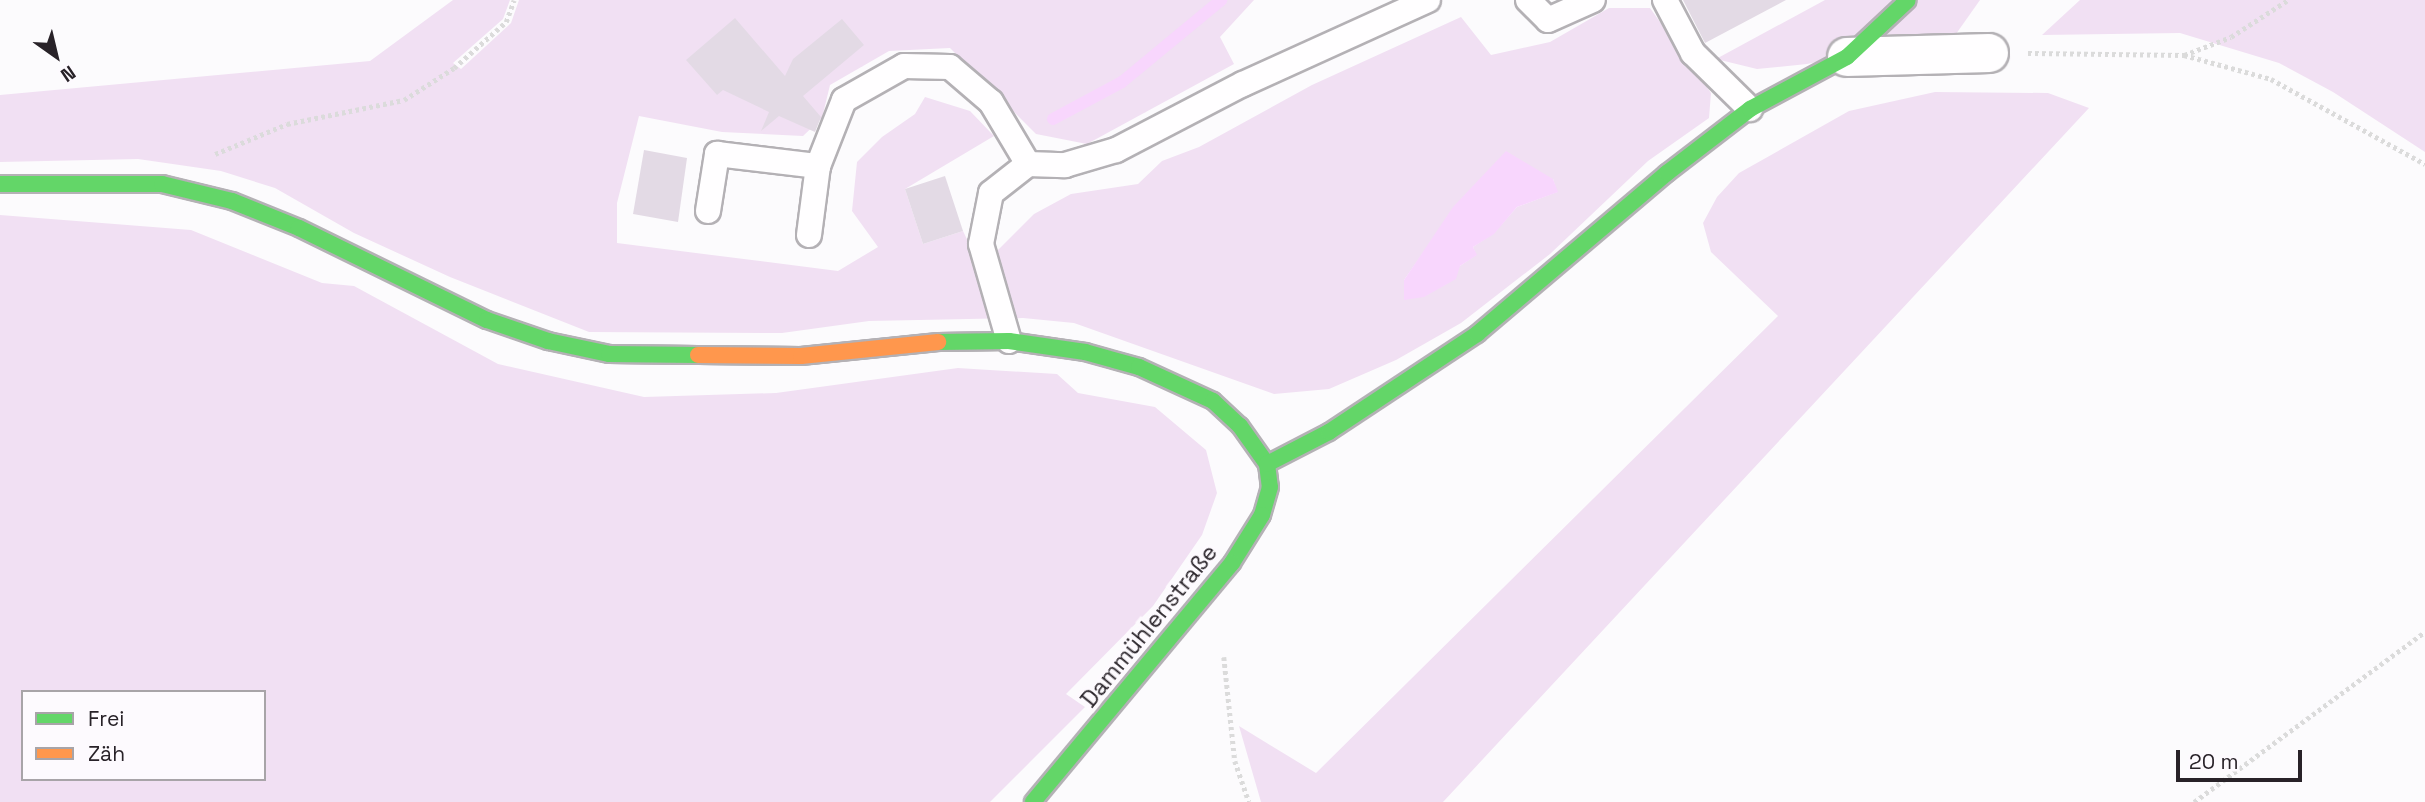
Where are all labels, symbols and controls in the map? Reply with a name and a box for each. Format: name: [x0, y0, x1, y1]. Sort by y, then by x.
north arrow: [21, 21, 91, 91]
text: N: [56, 60, 80, 88]
street label: Dammühlenstraße: [1075, 539, 1223, 713]
legend: [21, 690, 266, 781]
text: Frei: [88, 705, 124, 732]
scale bar: [2180, 736, 2306, 780]
text: Zäh: [88, 740, 125, 767]
text: 20 m: [2189, 748, 2239, 775]

